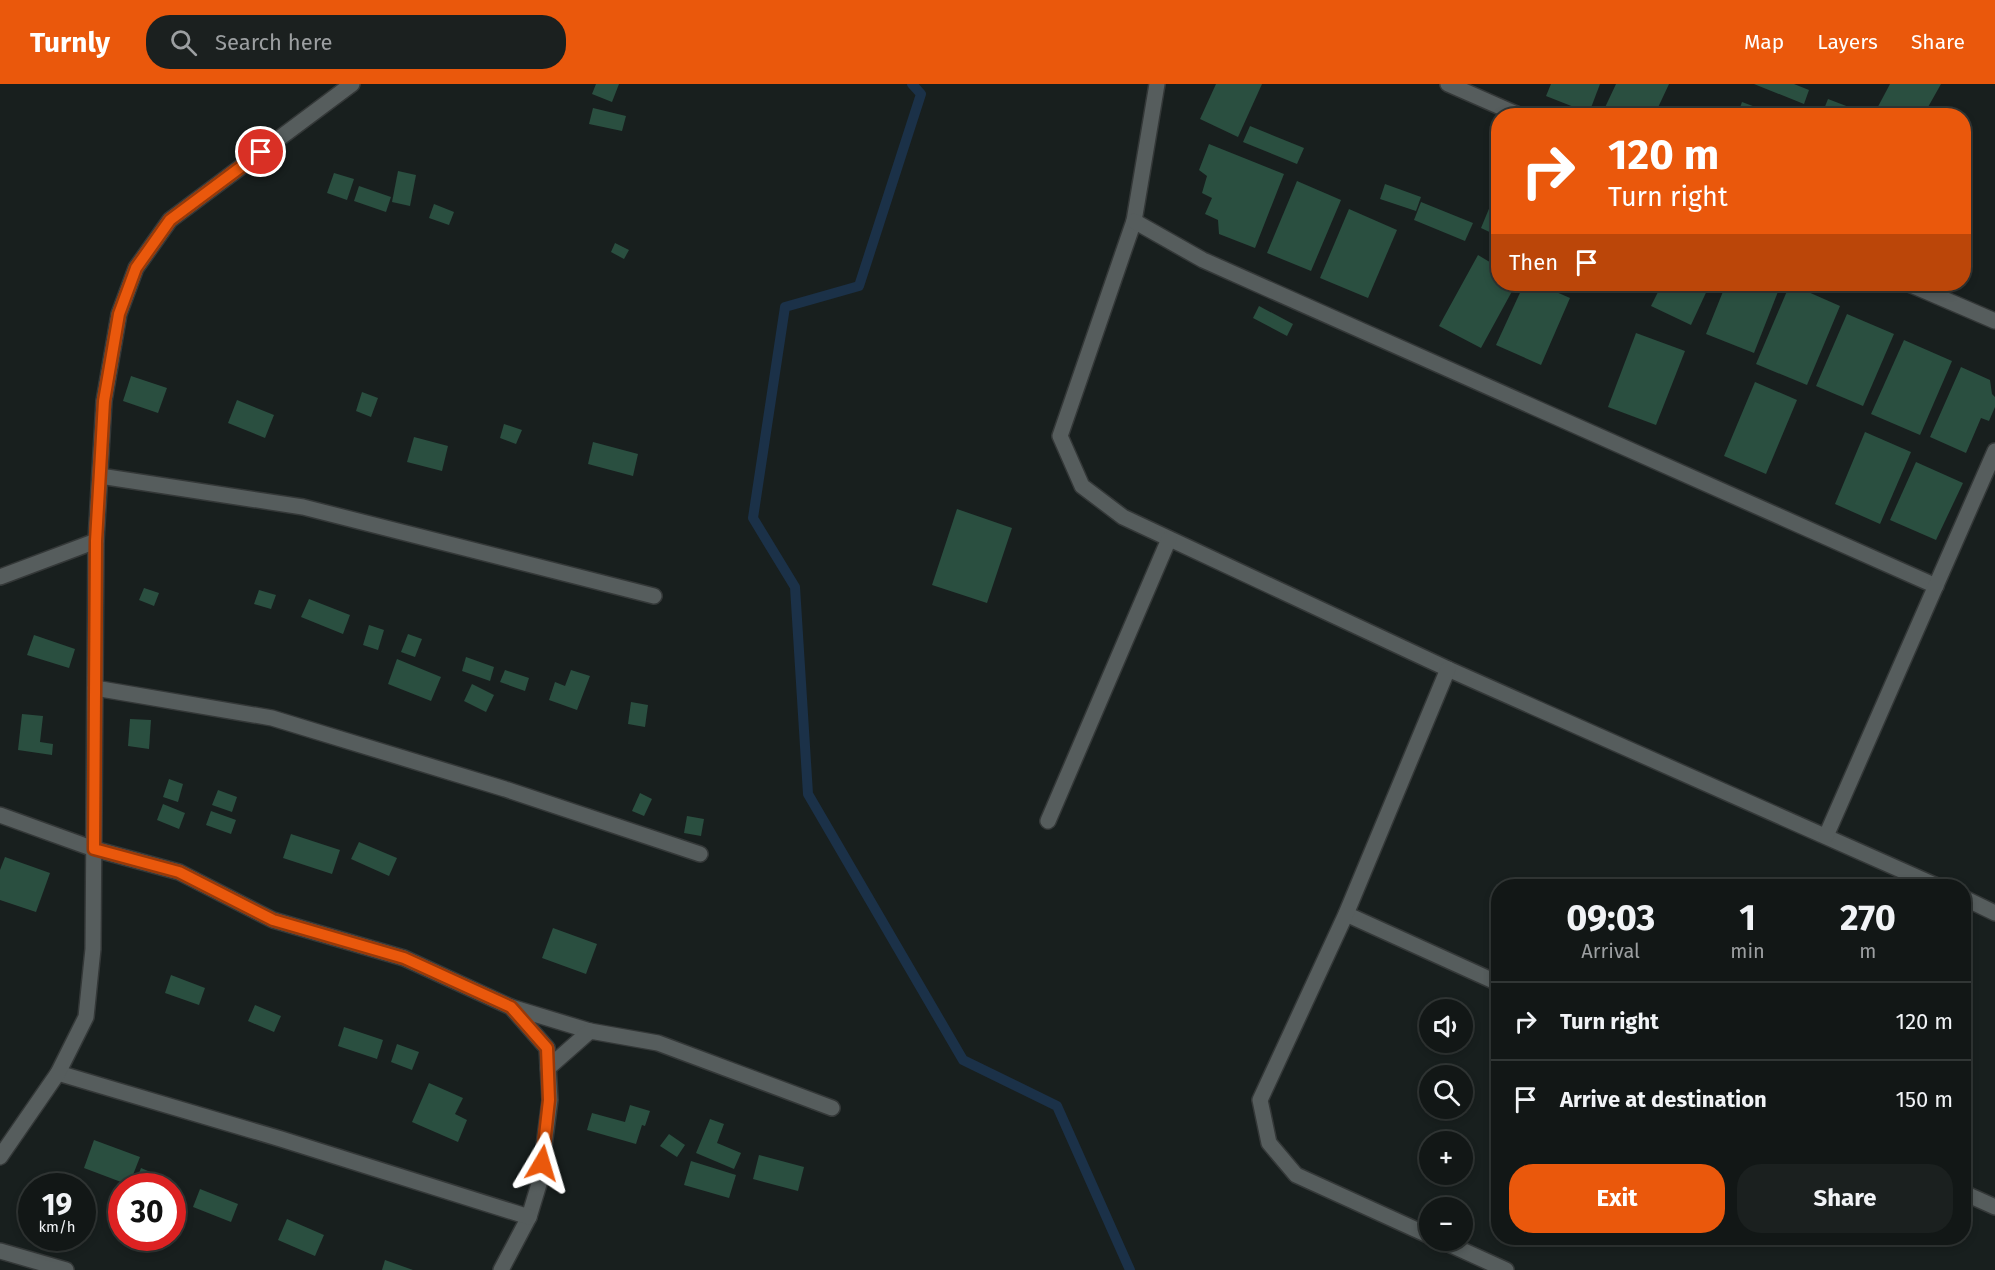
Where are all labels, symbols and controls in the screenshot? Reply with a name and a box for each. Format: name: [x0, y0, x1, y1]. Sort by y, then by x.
search box: [146, 15, 566, 69]
text: Turnly: [30, 26, 110, 59]
icon: search: [167, 26, 200, 59]
text: Search here: [215, 29, 332, 56]
text: Map: [1744, 29, 1784, 55]
text: Layers: [1817, 29, 1878, 55]
text: Share: [1911, 29, 1965, 55]
pin: [235, 126, 286, 177]
text: 120 m: [1608, 130, 1719, 180]
icon: right: [1509, 132, 1587, 210]
icon: arrive: [244, 135, 277, 168]
text: Turn right: [1608, 181, 1728, 213]
icon: arrive: [1570, 246, 1603, 279]
text: Then: [1509, 249, 1558, 276]
text: 09:03: [1566, 896, 1655, 940]
text: 1: [1739, 896, 1756, 940]
text: 270: [1840, 896, 1896, 940]
text: Arrival: [1581, 939, 1640, 963]
text: min: [1730, 939, 1765, 963]
text: m: [1859, 939, 1876, 963]
map controls: [1419, 999, 1473, 1251]
button: sound: [1419, 999, 1473, 1053]
icon: right: [1509, 1005, 1542, 1038]
text: Turn right: [1560, 1008, 1659, 1035]
text: 120 m: [1896, 1008, 1953, 1035]
button: search: [1419, 1065, 1473, 1119]
icon: arrive: [1509, 1083, 1542, 1116]
text: Arrive at destination: [1560, 1086, 1767, 1113]
text: 150 m: [1895, 1086, 1953, 1113]
position arrow: [510, 1131, 574, 1195]
button: +: [1419, 1131, 1473, 1185]
button: Exit: [1509, 1164, 1725, 1233]
button: Share: [1737, 1164, 1953, 1233]
speed limit sign: 30: [108, 1173, 186, 1251]
text: 19: [42, 1187, 72, 1223]
button: −: [1419, 1197, 1473, 1251]
text: km/h: [38, 1218, 76, 1236]

